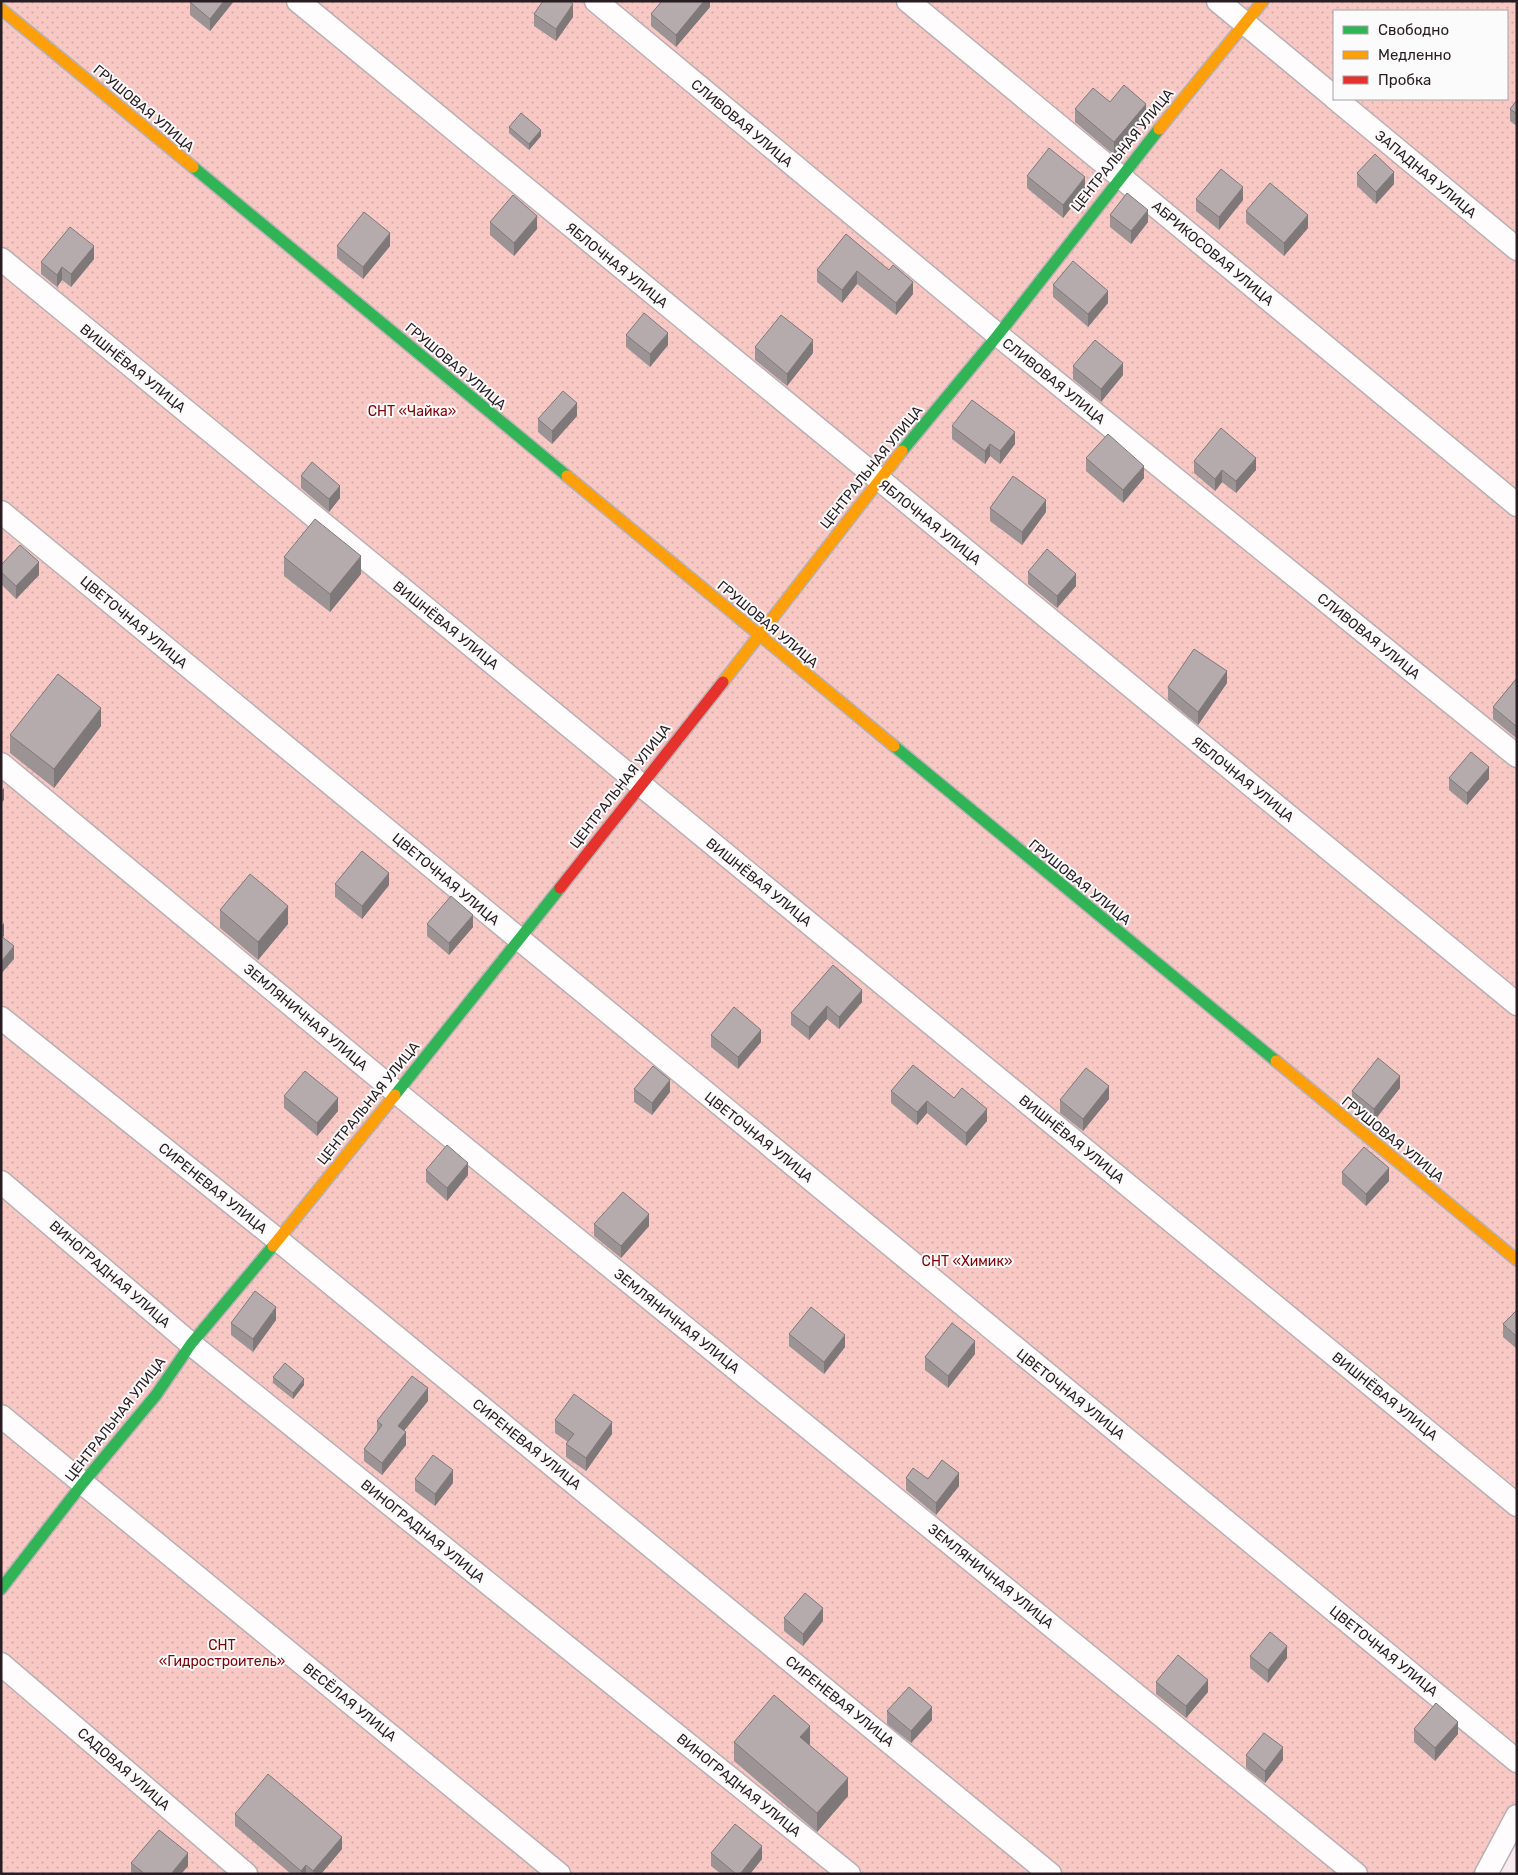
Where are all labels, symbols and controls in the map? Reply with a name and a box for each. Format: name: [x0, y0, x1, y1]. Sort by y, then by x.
legend: [1333, 10, 1508, 100]
text: Свободно: [1378, 21, 1449, 39]
text: Медленно: [1378, 46, 1451, 64]
street label: ГРУШОВАЯ УЛИЦА: [90, 61, 198, 156]
text: Пробка: [1378, 71, 1431, 89]
street label: СЛИВОВАЯ УЛИЦА: [687, 76, 796, 171]
street label: ЦЕНТРАЛЬНАЯ УЛИЦА: [1068, 85, 1178, 215]
street label: ЗАПАДНАЯ УЛИЦА: [1372, 127, 1480, 222]
street label: АБРИКОСОВАЯ УЛИЦА: [1148, 198, 1277, 310]
street label: ЯБЛОЧНАЯ УЛИЦА: [562, 219, 672, 312]
street label: ГРУШОВАЯ УЛИЦА: [402, 319, 510, 414]
street label: ВИШНЁВАЯ УЛИЦА: [77, 320, 190, 417]
street label: СЛИВОВАЯ УЛИЦА: [999, 335, 1109, 429]
street label: ЦЕНТРАЛЬНАЯ УЛИЦА: [817, 402, 927, 532]
park label: СНТ «Чайка»: [368, 403, 456, 420]
street label: ЯБЛОЧНАЯ УЛИЦА: [875, 476, 985, 569]
street label: ЦВЕТОЧНАЯ УЛИЦА: [77, 573, 191, 673]
street label: ВИШНЁВАЯ УЛИЦА: [390, 577, 503, 674]
street label: ГРУШОВАЯ УЛИЦА: [714, 577, 822, 672]
street label: СЛИВОВАЯ УЛИЦА: [1314, 590, 1424, 684]
street label: ЦЕНТРАЛЬНАЯ УЛИЦА: [567, 720, 675, 852]
street label: ЯБЛОЧНАЯ УЛИЦА: [1188, 733, 1298, 826]
street label: ЦВЕТОЧНАЯ УЛИЦА: [389, 830, 503, 930]
street label: ВИШНЁВАЯ УЛИЦА: [703, 834, 816, 931]
street label: ГРУШОВАЯ УЛИЦА: [1025, 836, 1135, 929]
street label: ЗЕМЛЯНИЧНАЯ УЛИЦА: [240, 961, 372, 1075]
street label: ЦЕНТРАЛЬНАЯ УЛИЦА: [314, 1038, 424, 1168]
street label: ЦВЕТОЧНАЯ УЛИЦА: [701, 1088, 817, 1187]
street label: ВИШНЁВАЯ УЛИЦА: [1016, 1091, 1129, 1188]
street label: ГРУШОВАЯ УЛИЦА: [1338, 1093, 1448, 1186]
street label: СИРЕНЕВАЯ УЛИЦА: [155, 1139, 271, 1238]
street label: ВИНОГРАДНАЯ УЛИЦА: [46, 1217, 174, 1332]
park label: СНТ «Химик»: [922, 1253, 1012, 1270]
street label: ЗЕМЛЯНИЧНАЯ УЛИЦА: [610, 1265, 743, 1378]
street label: ЦВЕТОЧНАЯ УЛИЦА: [1013, 1345, 1129, 1444]
street label: ВИШНЁВАЯ УЛИЦА: [1329, 1348, 1442, 1445]
street label: ЦЕНТРАЛЬНАЯ УЛИЦА: [62, 1353, 170, 1485]
street label: СИРЕНЕВАЯ УЛИЦА: [469, 1395, 585, 1494]
street label: ВИНОГРАДНАЯ УЛИЦА: [357, 1476, 489, 1587]
street label: ЗЕМЛЯНИЧНАЯ УЛИЦА: [924, 1520, 1057, 1633]
street label: ЦВЕТОЧНАЯ УЛИЦА: [1326, 1602, 1442, 1701]
park label: СНТ «Гидростроитель»: [159, 1637, 285, 1670]
street label: СИРЕНЕВАЯ УЛИЦА: [782, 1652, 898, 1751]
street label: ВЕСЁЛАЯ УЛИЦА: [300, 1659, 401, 1746]
street label: САДОВАЯ УЛИЦА: [74, 1725, 174, 1815]
street label: ВИНОГРАДНАЯ УЛИЦА: [673, 1730, 805, 1841]

